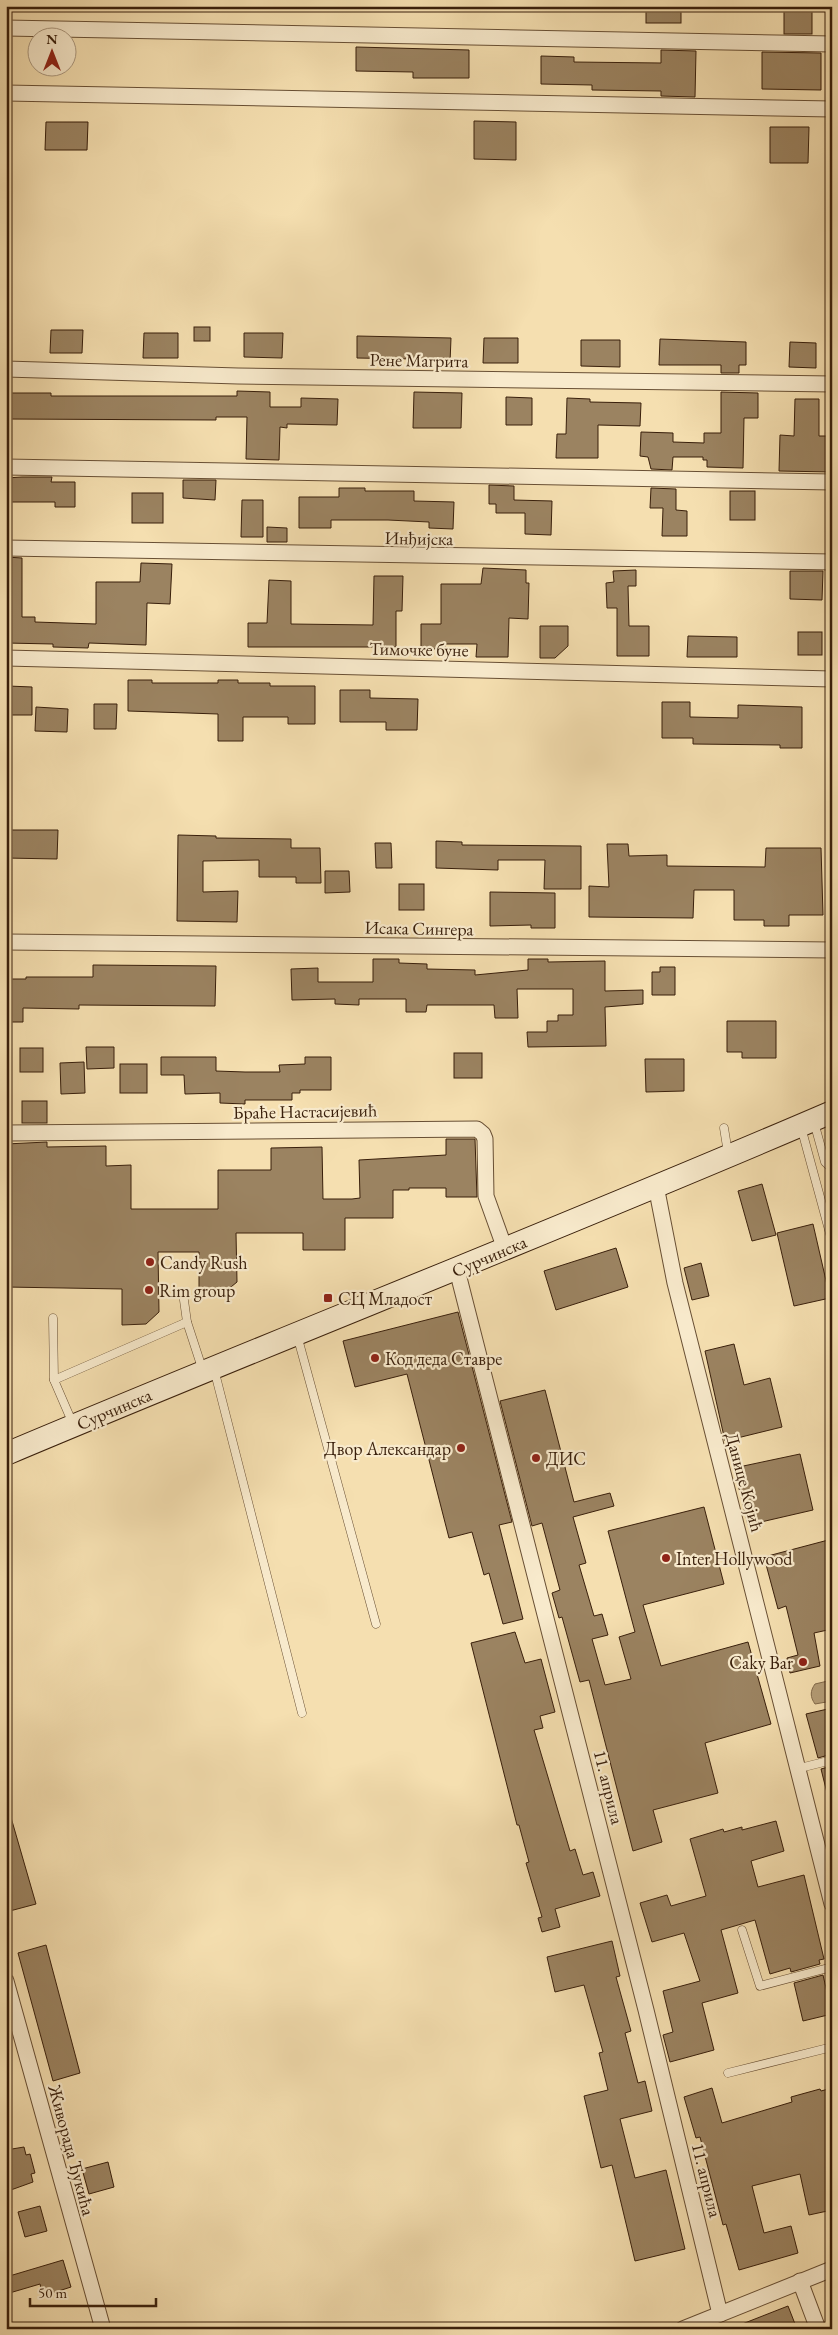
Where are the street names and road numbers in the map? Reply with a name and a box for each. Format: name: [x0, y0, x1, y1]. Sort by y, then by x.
street label: Рене Магрита: [369, 348, 469, 372]
street label: Инђијска: [384, 526, 454, 550]
street label: Тимочке буне: [369, 637, 469, 661]
street label: Исака Сингера: [364, 916, 475, 940]
street label: Браће Настасијевић: [233, 1098, 377, 1124]
street label: Сурчинска: [448, 1230, 531, 1282]
street label: Сурчинска: [73, 1383, 156, 1435]
street label: Данице Којић: [721, 1430, 769, 1534]
street label: 11. априла: [589, 1747, 630, 1827]
street label: Живорада Ђукића: [43, 2081, 101, 2219]
street label: 11. априла: [687, 2140, 728, 2220]

